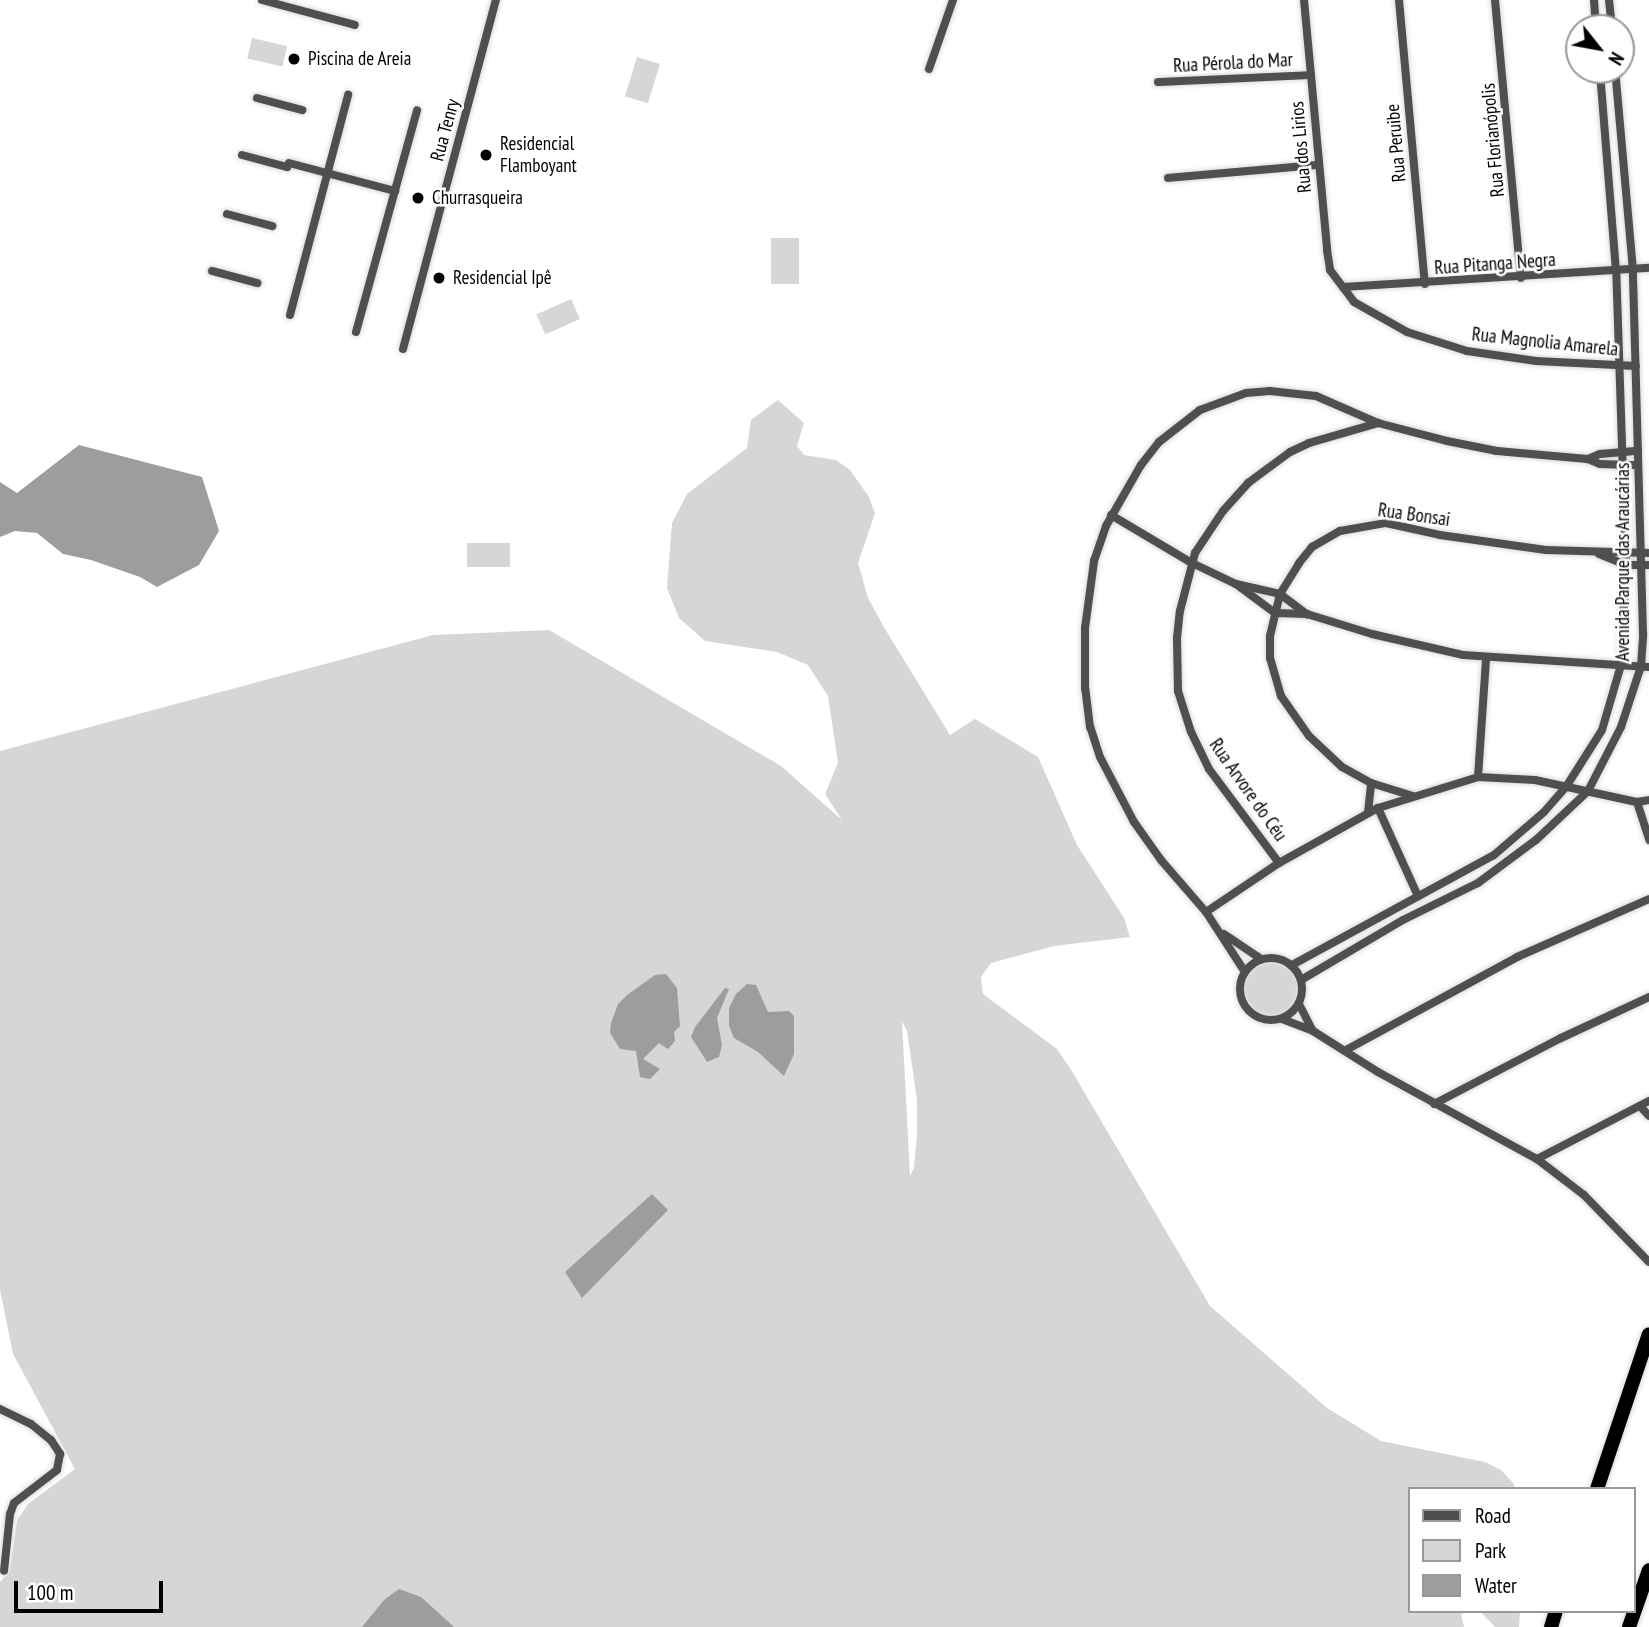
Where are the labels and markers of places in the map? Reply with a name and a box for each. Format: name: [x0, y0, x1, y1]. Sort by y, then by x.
place label: Piscina de Areia: [308, 48, 412, 70]
marker: Piscina de Areia: [286, 51, 302, 67]
place label: Residencial Flamboyant: [500, 133, 577, 177]
marker: Residencial Flamboyant: [478, 147, 494, 163]
place label: Churrasqueira: [432, 187, 523, 209]
marker: Churrasqueira: [410, 190, 426, 206]
place label: Residencial Ipê: [453, 267, 552, 289]
marker: Residencial Ipê: [431, 270, 447, 286]

